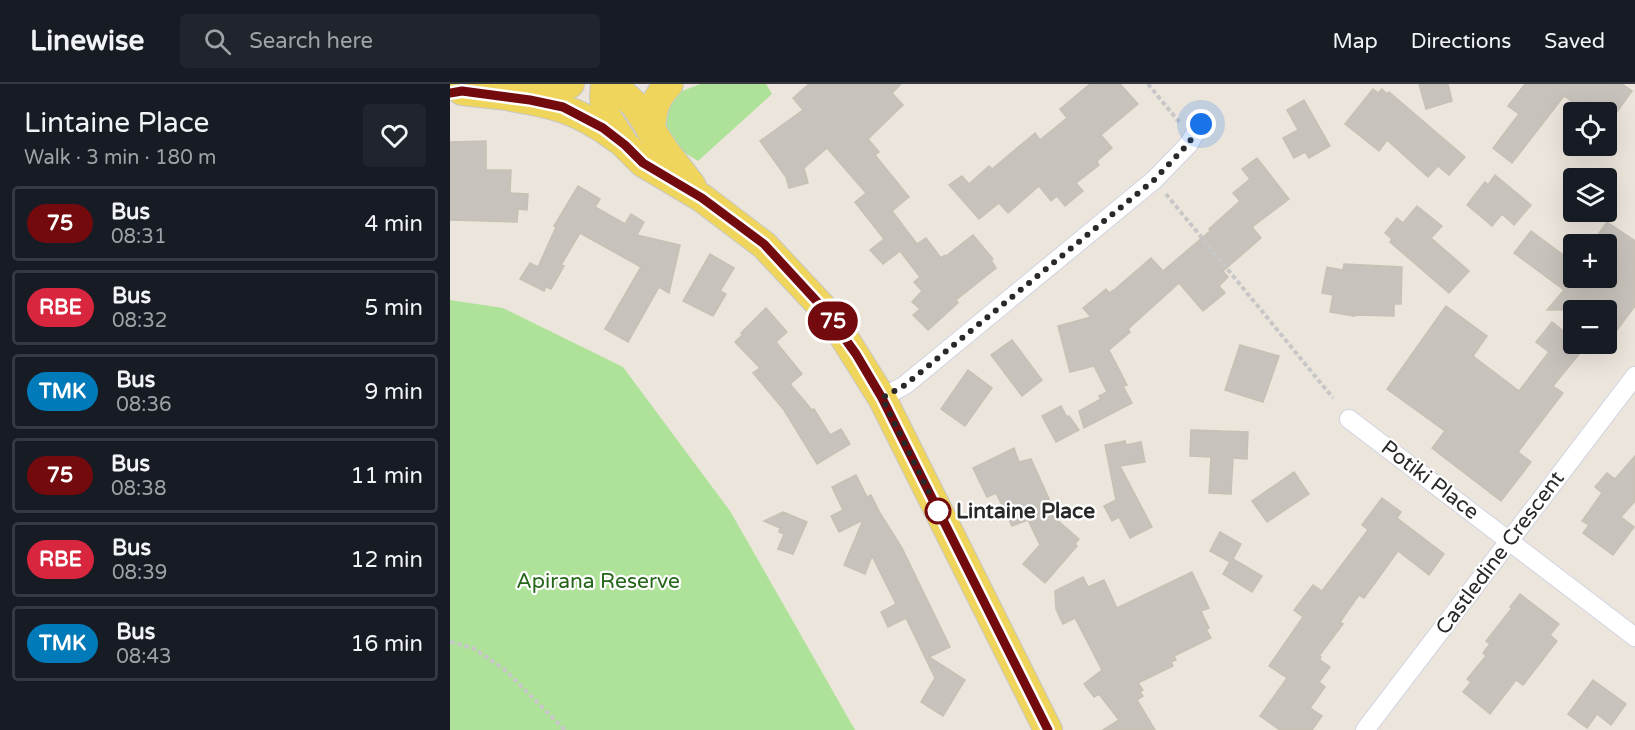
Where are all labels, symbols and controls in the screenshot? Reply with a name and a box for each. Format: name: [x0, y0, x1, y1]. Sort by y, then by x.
search box: [180, 14, 600, 68]
text: Linewise: [30, 24, 144, 58]
icon: search: [201, 25, 234, 58]
text: Search here: [249, 28, 373, 54]
text: Map: [1332, 29, 1378, 54]
text: Directions: [1411, 29, 1511, 54]
text: Saved: [1544, 29, 1605, 54]
map controls: [1563, 102, 1617, 354]
button: locate: [1563, 102, 1617, 156]
button: heart: [363, 104, 426, 167]
text: Lintaine Place: [24, 106, 209, 140]
your location: [1186, 109, 1216, 139]
text: Walk · 3 min · 180 m: [24, 146, 216, 170]
button: layers: [1563, 168, 1617, 222]
text: Bus: [111, 199, 150, 225]
text: 75: [47, 211, 73, 236]
text: 4 min: [364, 211, 423, 237]
text: 08:31: [111, 225, 166, 249]
button: +: [1563, 234, 1617, 288]
text: Bus: [112, 283, 151, 309]
text: RBE: [39, 295, 82, 320]
text: 5 min: [364, 295, 423, 321]
button: −: [1563, 300, 1617, 354]
line badge: 75: [806, 302, 860, 340]
text: 08:32: [112, 309, 167, 333]
text: 75: [820, 309, 846, 334]
text: Bus: [116, 367, 155, 393]
text: TMK: [39, 379, 86, 404]
text: 9 min: [364, 379, 423, 405]
text: 08:36: [116, 393, 172, 417]
street label: Potiki Place: [1376, 435, 1484, 525]
text: Bus: [111, 451, 150, 477]
text: 75: [47, 463, 73, 488]
text: 11 min: [351, 463, 423, 489]
street label: Castledine Crescent: [1430, 466, 1570, 640]
text: 08:38: [111, 477, 166, 501]
marker: Lintaine Place: [925, 498, 951, 524]
place label: Lintaine Place: [956, 499, 1095, 524]
text: Bus: [112, 535, 151, 561]
text: RBE: [39, 547, 82, 572]
text: 12 min: [351, 547, 423, 573]
text: 08:39: [112, 561, 167, 585]
park label: Apirana Reserve: [516, 569, 680, 594]
text: Bus: [116, 619, 155, 645]
text: TMK: [39, 631, 86, 656]
text: 16 min: [351, 631, 423, 657]
text: 08:43: [116, 645, 172, 669]

